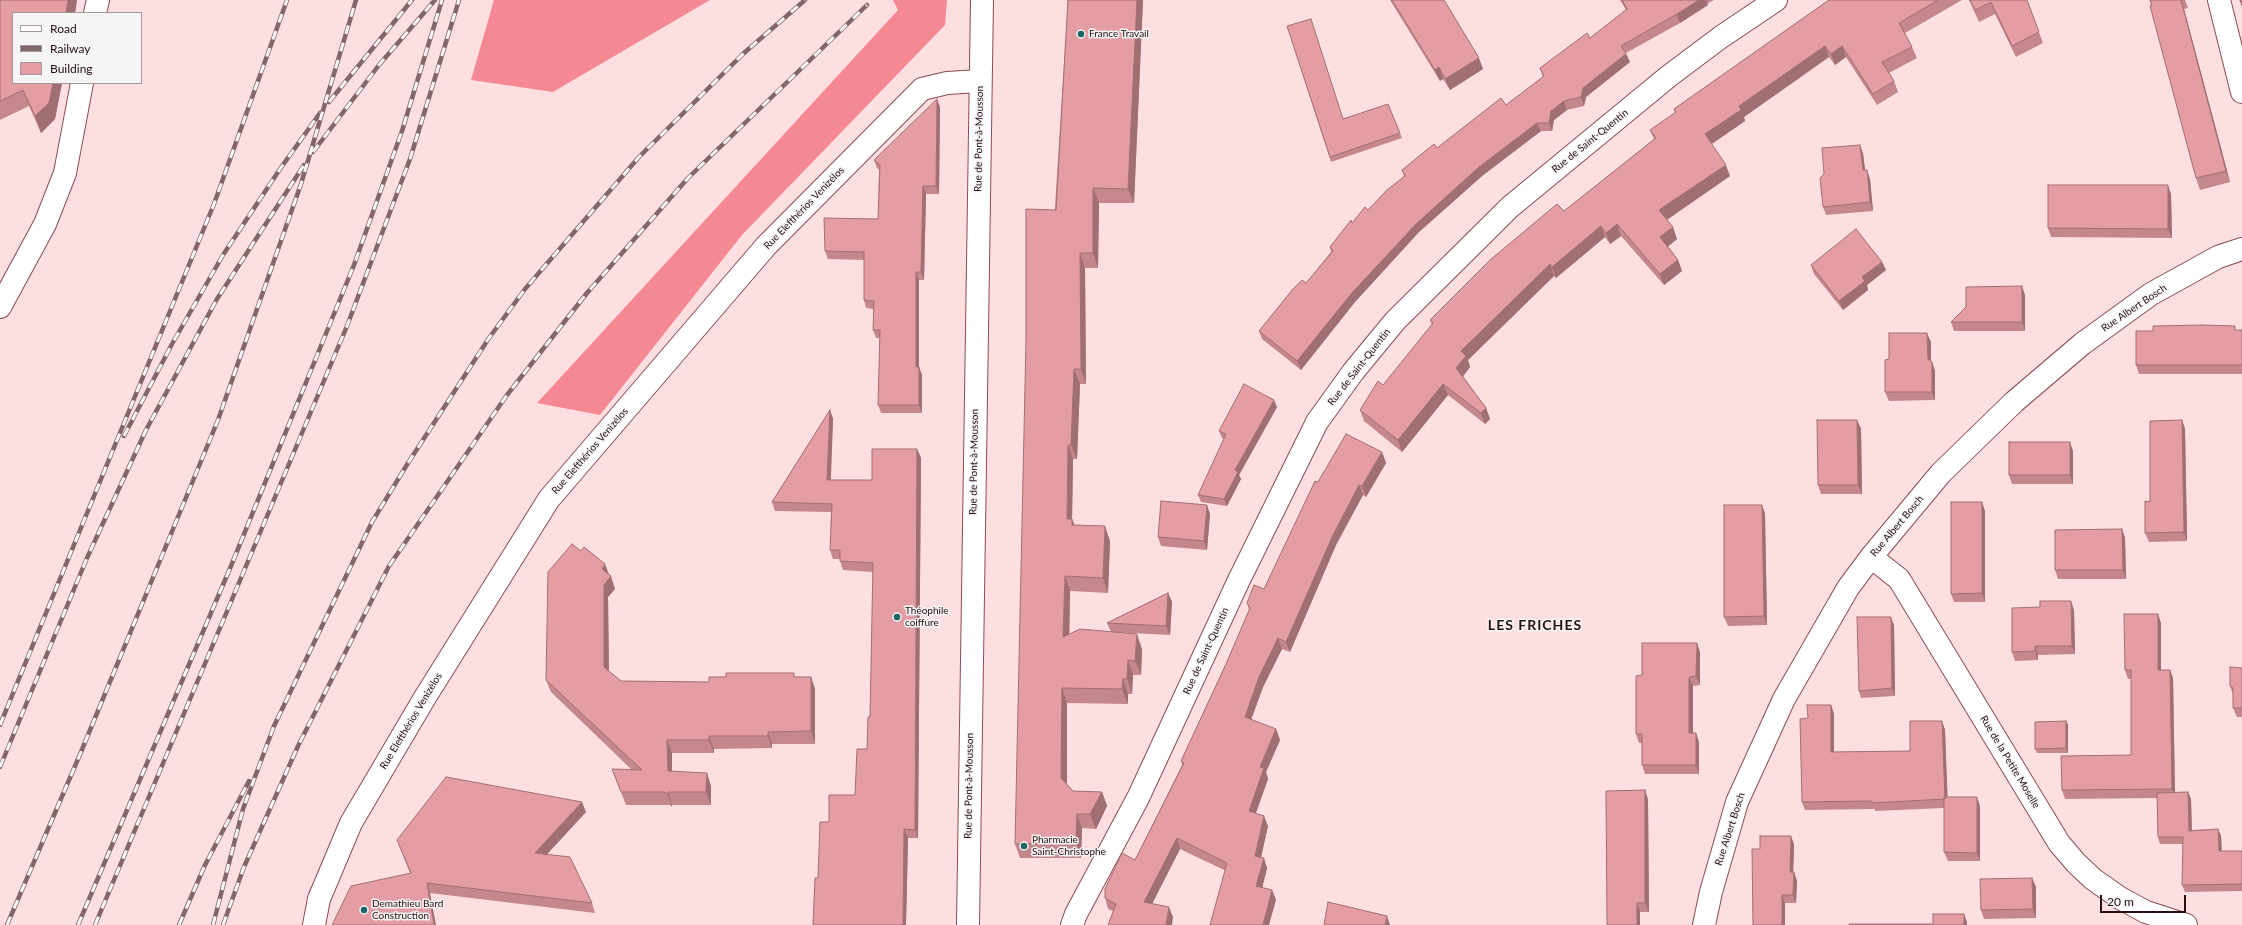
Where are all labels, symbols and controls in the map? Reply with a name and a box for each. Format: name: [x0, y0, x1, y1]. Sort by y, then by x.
legend: [12, 12, 142, 84]
text: Road: [50, 21, 77, 36]
place label: France Travail: [1089, 28, 1149, 40]
marker: France Travail: [1076, 29, 1086, 39]
text: Railway: [50, 41, 90, 56]
text: Building: [50, 61, 93, 76]
street label: Rue de Pont-à-Mousson: [972, 86, 986, 192]
street label: Rue de Saint-Quentin: [1550, 107, 1630, 175]
street label: Rue Elefthérios Venizélos: [761, 164, 847, 252]
street label: Rue Albert Bosch: [2099, 282, 2169, 334]
street label: Rue de Saint-Quentin: [1325, 326, 1393, 408]
street label: Rue Elefthérios Venizélos: [549, 405, 631, 497]
street label: Rue de Pont-à-Mousson: [967, 409, 981, 515]
street label: Rue Albert Bosch: [1868, 493, 1926, 559]
place label: Théophile coiffure: [905, 605, 949, 628]
street label: Rue de Saint-Quentin: [1181, 606, 1231, 696]
marker: Théophile coiffure: [892, 612, 902, 622]
district label: LES FRICHES: [1488, 617, 1582, 633]
street label: Rue Elefthérios Venizélos: [377, 671, 445, 771]
street label: Rue de la Petite Moselle: [1978, 714, 2042, 810]
street label: Rue de Pont-à-Mousson: [962, 733, 976, 839]
street label: Rue Albert Bosch: [1713, 791, 1747, 867]
place label: Pharmacie Saint-Christophe: [1032, 834, 1106, 858]
marker: Pharmacie Saint-Christophe: [1019, 841, 1029, 851]
scale bar: [2102, 887, 2188, 913]
text: 20 m: [2107, 894, 2134, 909]
place label: Demathieu Bard Construction: [372, 898, 443, 922]
marker: Demathieu Bard Construction: [359, 905, 369, 915]

